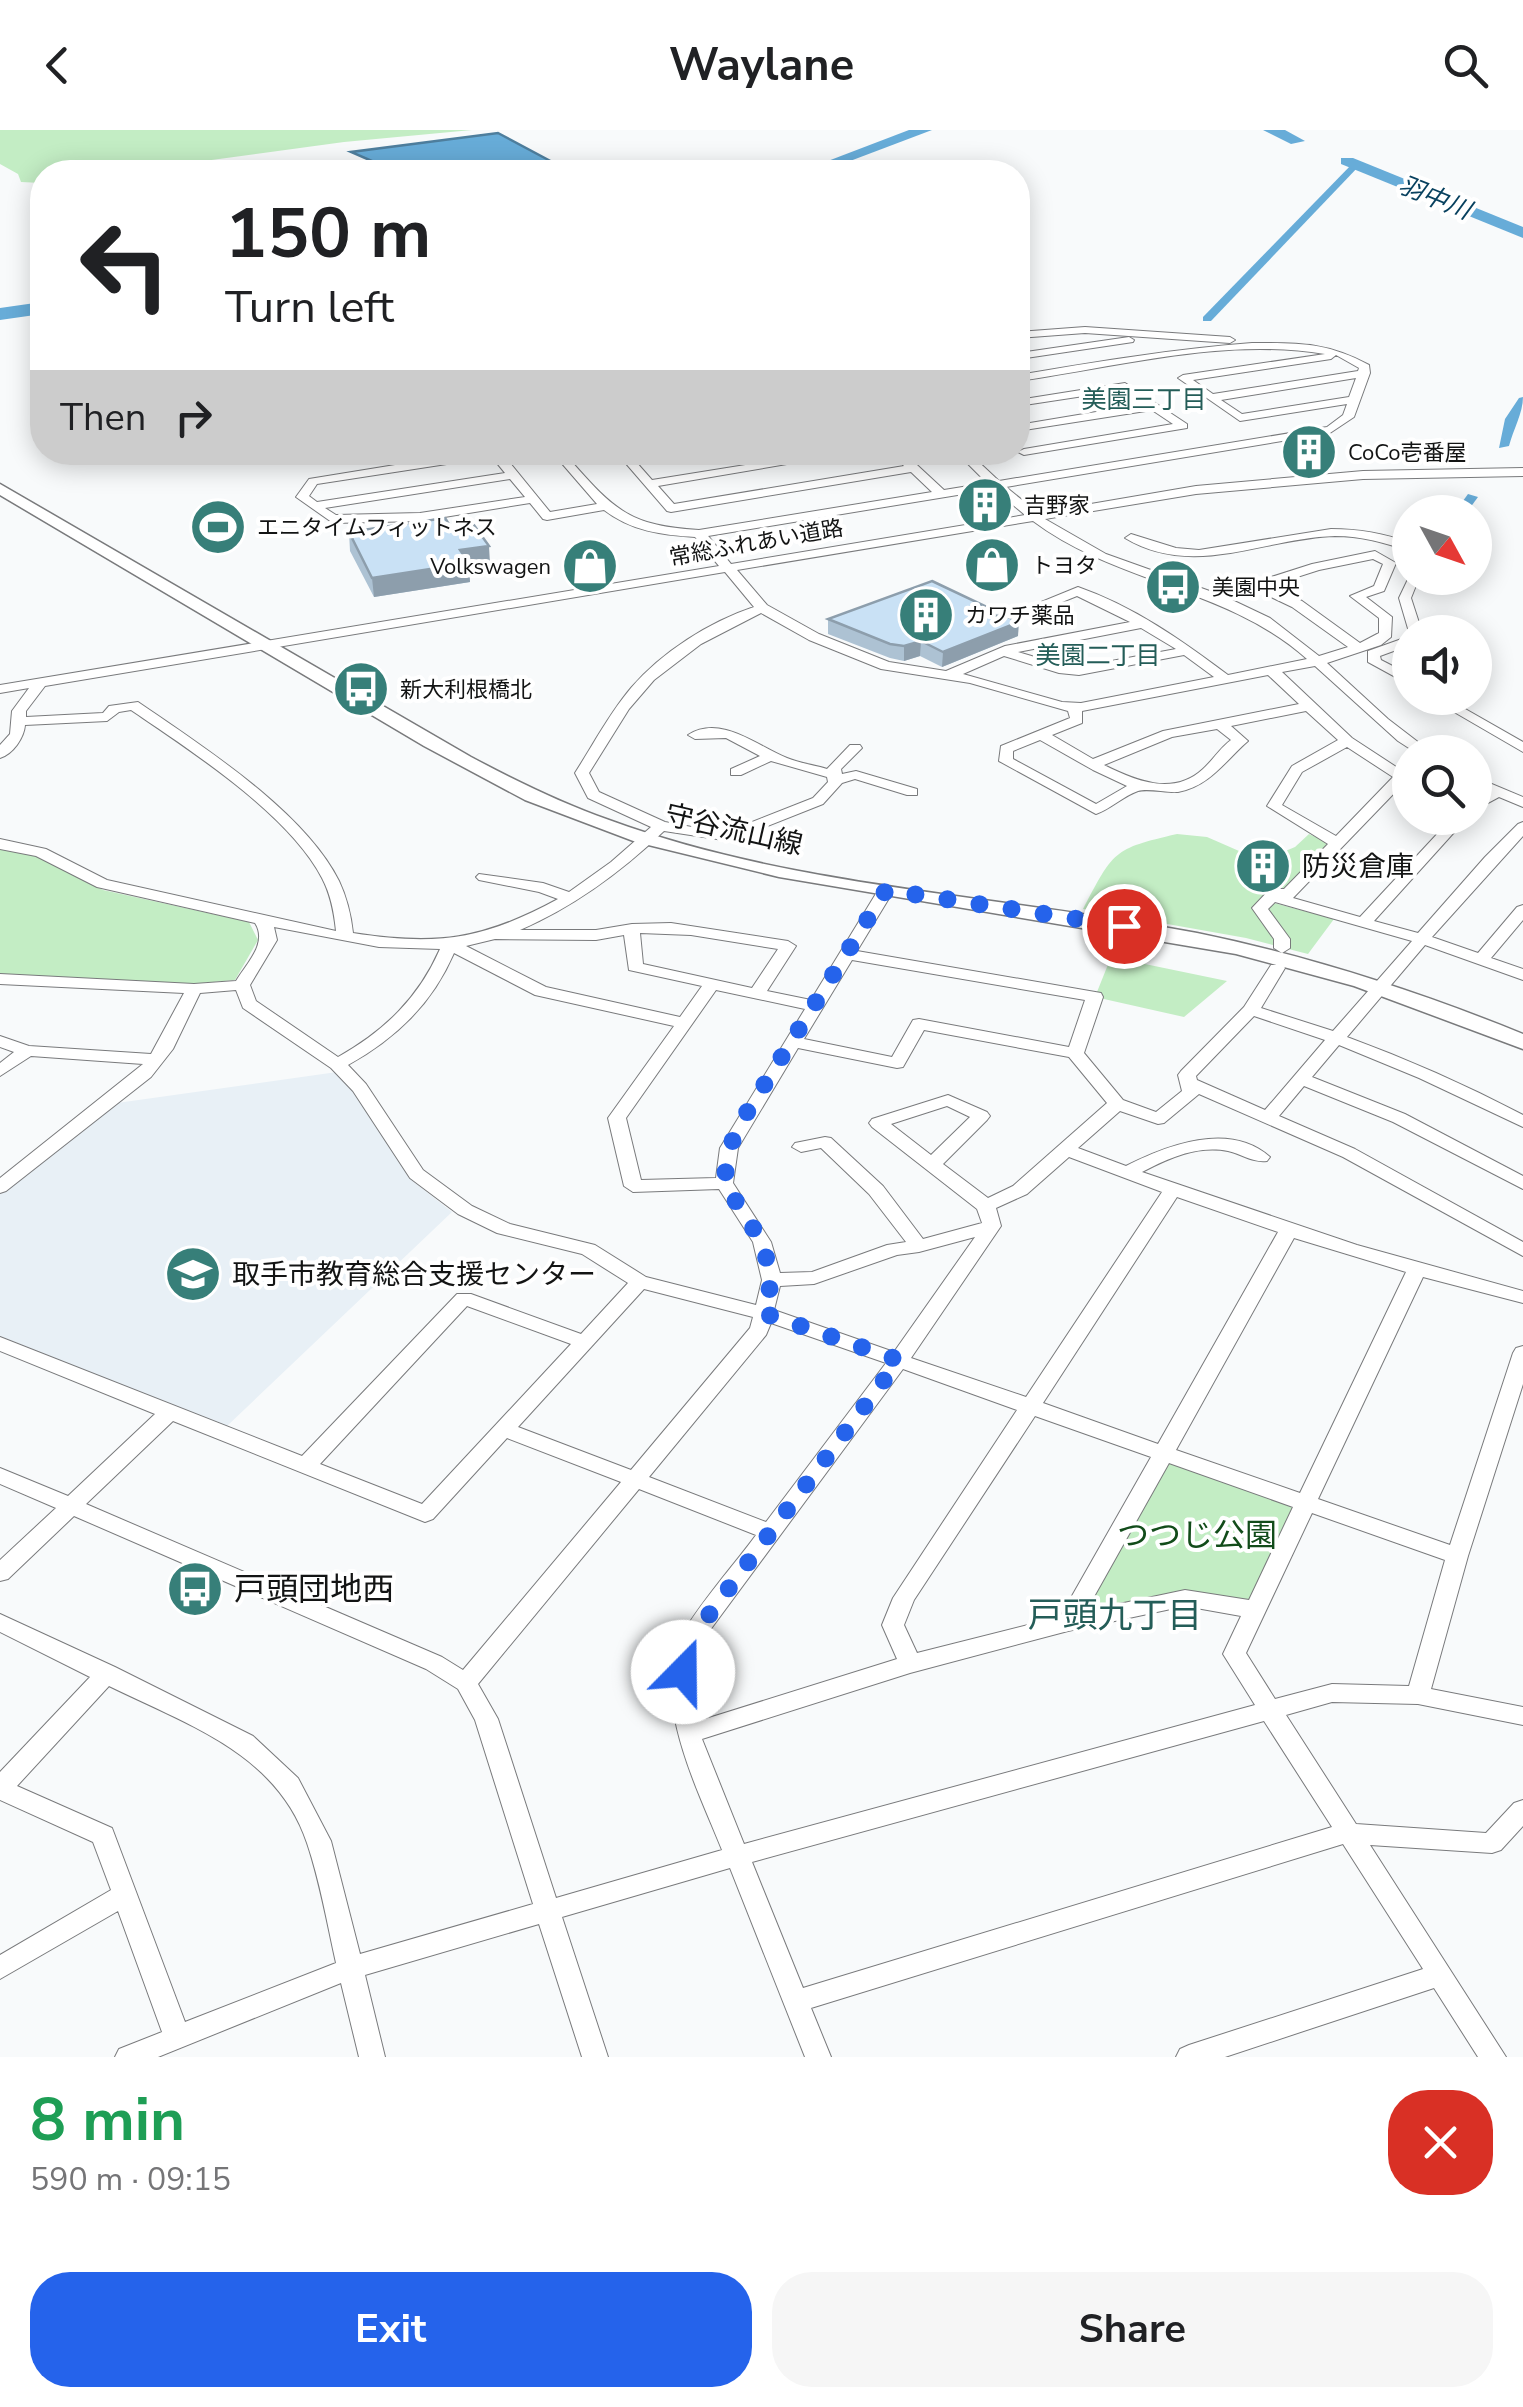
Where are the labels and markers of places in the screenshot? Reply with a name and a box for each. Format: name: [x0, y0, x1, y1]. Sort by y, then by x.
building icon: CoCo壱番屋: [1279, 422, 1339, 482]
place label: CoCo壱番屋: [1348, 438, 1467, 468]
building icon: 吉野家: [955, 475, 1015, 535]
place label: 吉野家: [1024, 491, 1090, 521]
sports icon: エニタイムフィットネス: [188, 497, 248, 557]
place label: エニタイムフィットネス: [257, 513, 497, 543]
shop icon: トヨタ: [962, 535, 1022, 595]
shop icon: Volkswagen: [560, 536, 620, 596]
place label: トヨタ: [1031, 551, 1097, 581]
place label: Volkswagen: [429, 552, 551, 582]
bus stop icon: 美園中央: [1143, 557, 1203, 617]
place label: 美園中央: [1212, 573, 1300, 603]
building icon: カワチ薬品: [896, 585, 956, 645]
place label: カワチ薬品: [965, 601, 1075, 631]
bus stop icon: 新大利根橋北: [331, 659, 391, 719]
place label: 新大利根橋北: [400, 675, 532, 705]
building icon: 防災倉庫: [1233, 836, 1293, 896]
place label: 防災倉庫: [1302, 848, 1414, 886]
pin: [1082, 884, 1167, 969]
school or university icon: 取手市教育総合支援センター: [163, 1244, 223, 1304]
place label: 取手市教育総合支援センター: [232, 1256, 596, 1294]
bus stop icon: 戸頭団地西: [165, 1559, 225, 1619]
place label: 戸頭団地西: [234, 1568, 394, 1611]

